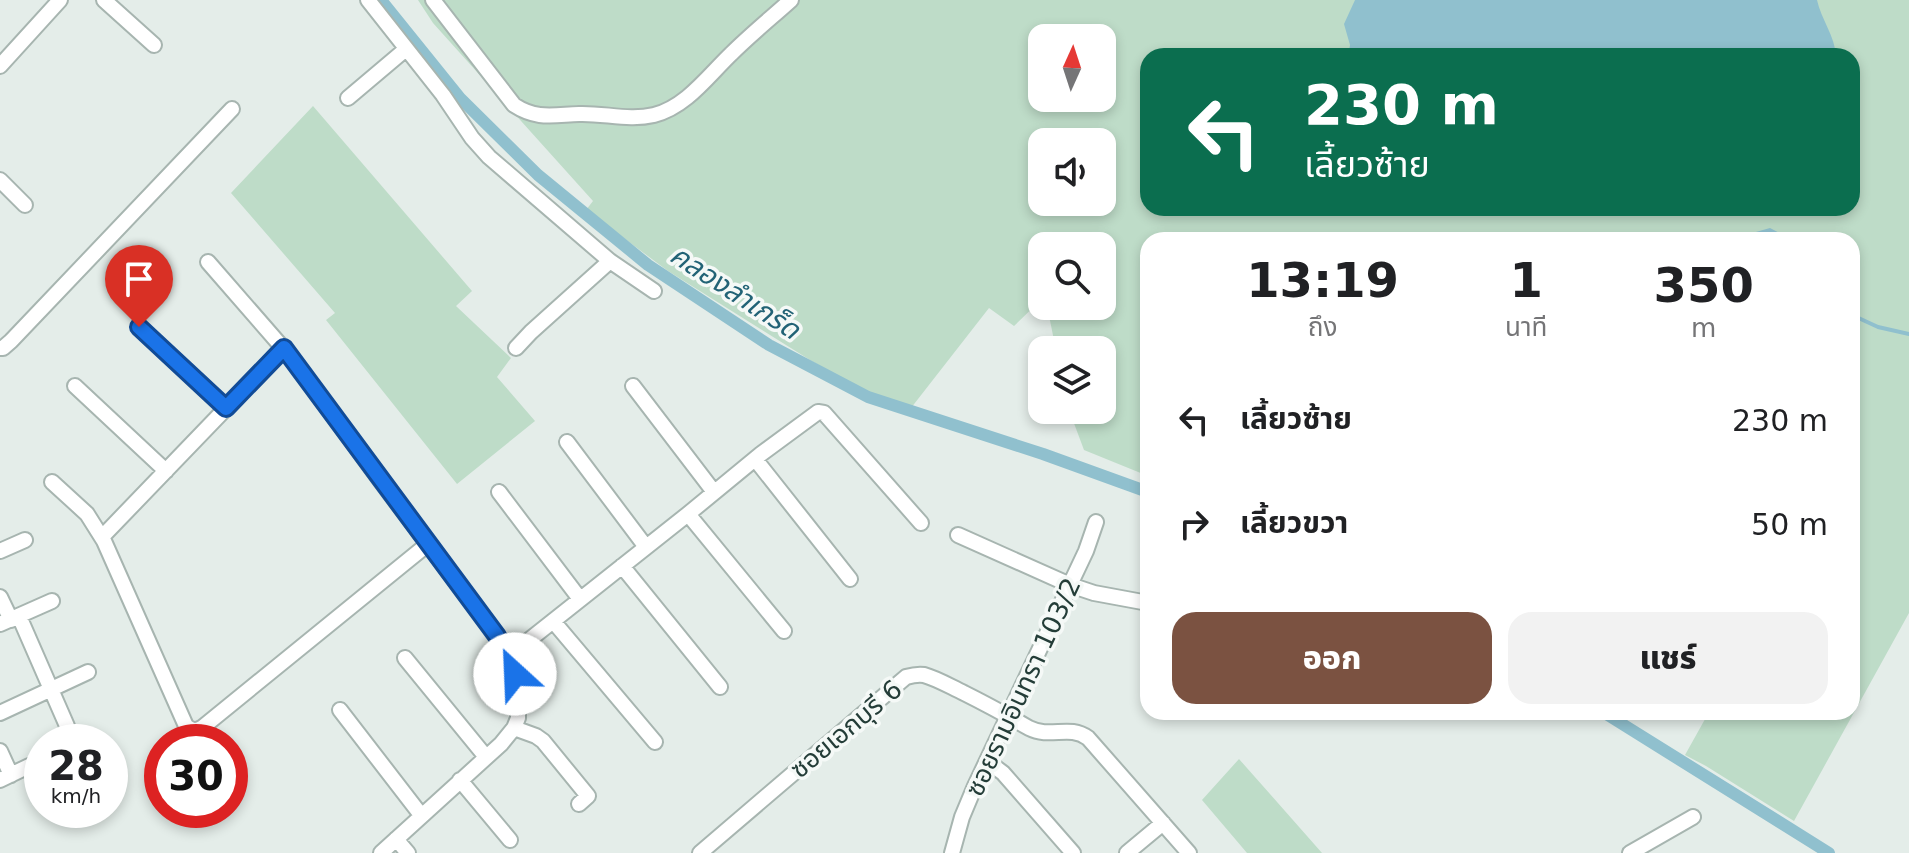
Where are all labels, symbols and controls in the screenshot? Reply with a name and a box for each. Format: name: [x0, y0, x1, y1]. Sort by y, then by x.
north arrow: [1028, 24, 1116, 112]
map controls: [1028, 24, 1116, 424]
text: 230 m: [1304, 72, 1499, 137]
icon: left: [1172, 80, 1276, 184]
button: sound: [1028, 128, 1116, 216]
text: เลี้ยวซ้าย: [1304, 144, 1430, 185]
button: search: [1028, 232, 1116, 320]
water label: คลองลำเกร็ด: [664, 238, 807, 346]
pin: [105, 245, 173, 327]
text: 13:19: [1246, 252, 1399, 308]
text: 1: [1510, 252, 1543, 308]
icon: arrive: [117, 257, 161, 301]
text: 350: [1654, 257, 1754, 313]
text: ถึง: [1308, 312, 1337, 342]
text: นาที: [1505, 312, 1547, 342]
text: m: [1691, 313, 1716, 343]
button: layers: [1028, 336, 1116, 424]
icon: left: [1172, 398, 1216, 442]
text: เลี้ยวซ้าย: [1240, 401, 1352, 436]
text: 230 m: [1732, 403, 1828, 438]
icon: right: [1172, 502, 1216, 546]
text: เลี้ยวขวา: [1240, 505, 1348, 540]
text: 50 m: [1751, 507, 1828, 542]
street label: ซอยรามอินทรา 103/2: [959, 573, 1087, 801]
button: ออก: [1172, 612, 1492, 704]
button: แชร์: [1508, 612, 1828, 704]
position arrow: [473, 632, 557, 716]
street label: ซอยเอกบุรี 6: [784, 674, 908, 785]
speed limit sign: 30: [144, 724, 248, 828]
text: 28: [48, 743, 104, 789]
text: km/h: [51, 784, 101, 808]

